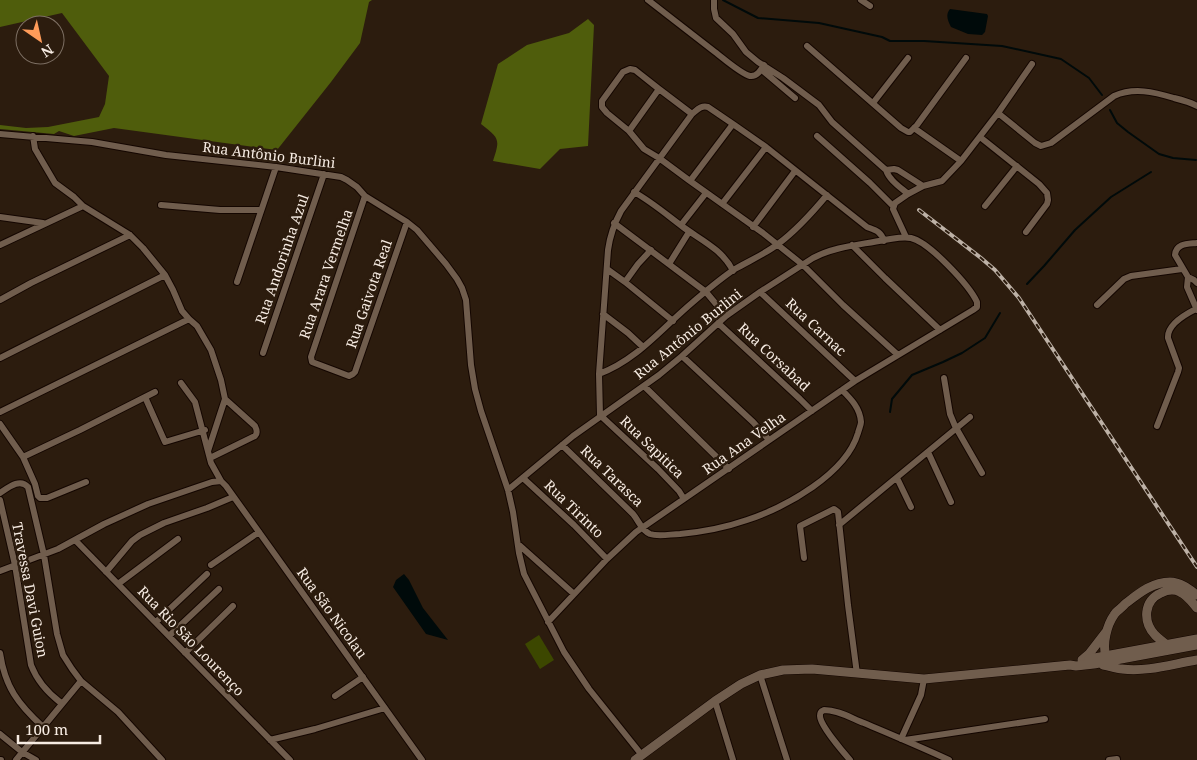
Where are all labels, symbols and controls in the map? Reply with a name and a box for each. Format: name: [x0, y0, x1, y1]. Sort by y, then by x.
north arrow: [15, 15, 65, 65]
text: N: [38, 40, 57, 62]
street label: Rua Antônio Burlini: [202, 137, 337, 172]
street label: Rua Andorinha Azul: [250, 191, 313, 326]
street label: Rua Arara Vermelha: [294, 206, 357, 341]
street label: Rua Gaivota Real: [341, 236, 396, 351]
street label: Rua Antônio Burlini: [630, 284, 746, 383]
street label: Rua Carnac: [782, 294, 851, 360]
street label: Rua Corsabad: [734, 318, 815, 395]
street label: Rua Ana Velha: [698, 407, 789, 478]
street label: Rua Sapitica: [616, 411, 689, 482]
street label: Rua Tarasca: [577, 441, 648, 511]
street label: Rua Tirinto: [540, 475, 608, 542]
street label: Travessa Davi Guion: [8, 521, 53, 659]
street label: Rua São Nicolau: [293, 563, 372, 662]
street label: Rua Rio São Lourenço: [134, 582, 249, 700]
scale bar: [18, 712, 100, 744]
text: 100 m: [25, 719, 68, 739]

